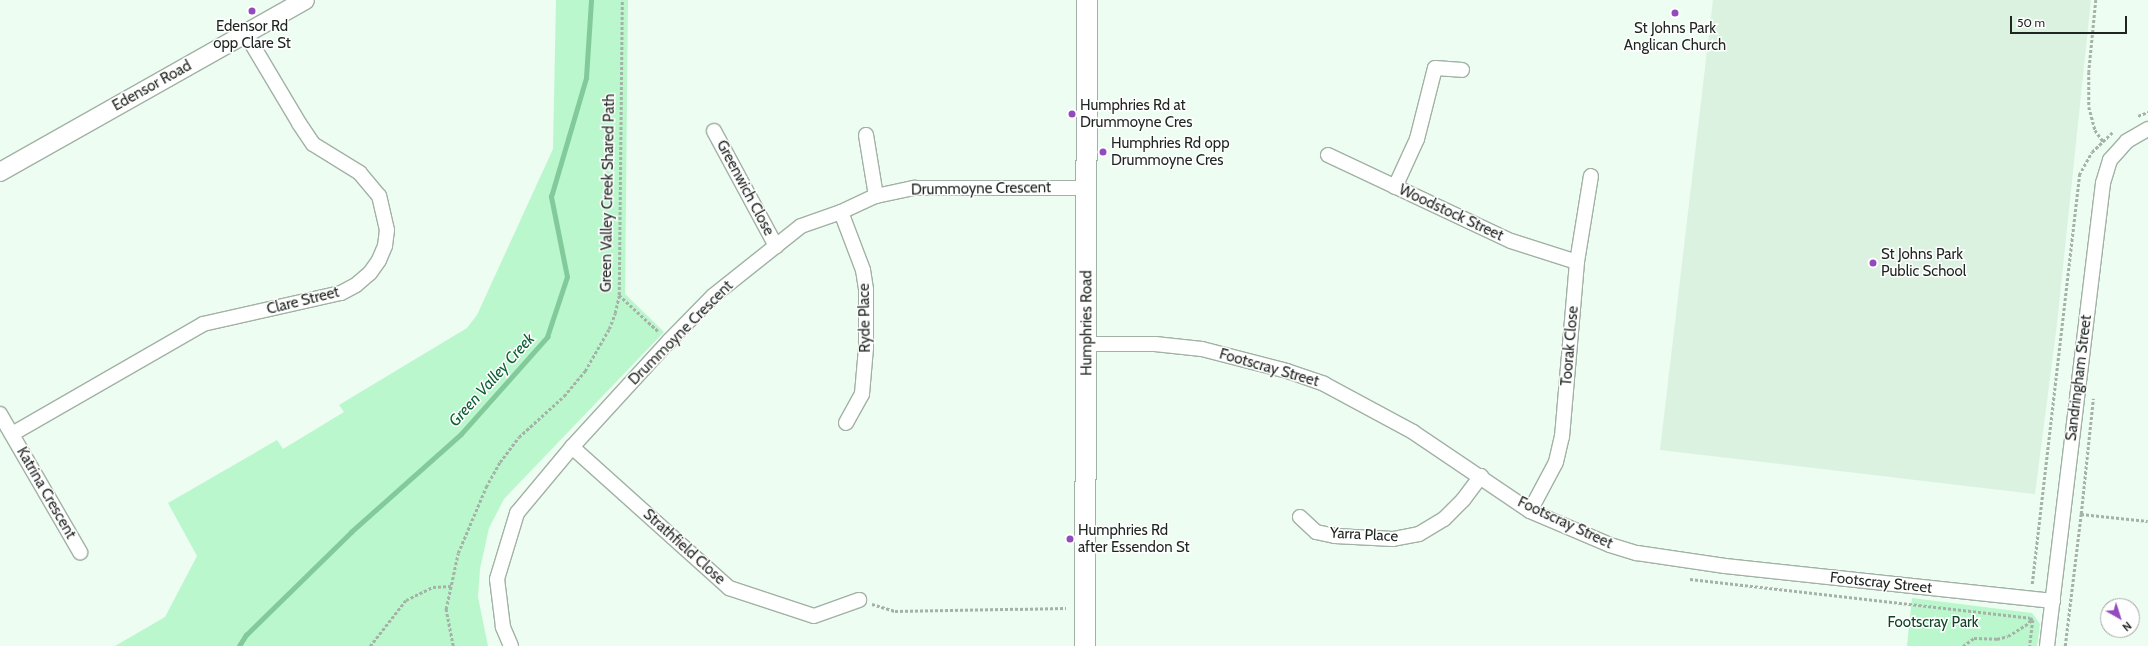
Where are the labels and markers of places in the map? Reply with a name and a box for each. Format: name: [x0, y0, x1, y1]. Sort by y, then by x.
marker: Edensor Rd opp Clare St: [247, 6, 257, 16]
marker: St Johns Park Anglican Church: [1670, 8, 1680, 18]
place label: Edensor Rd opp Clare St: [213, 17, 291, 52]
place label: St Johns Park Anglican Church: [1624, 19, 1726, 54]
place label: Humphries Rd at Drummoyne Cres: [1080, 96, 1192, 131]
marker: Humphries Rd at Drummoyne Cres: [1067, 109, 1077, 119]
place label: Humphries Rd opp Drummoyne Cres: [1111, 134, 1230, 169]
marker: Humphries Rd opp Drummoyne Cres: [1098, 147, 1108, 157]
place label: St Johns Park Public School: [1881, 245, 1966, 280]
marker: St Johns Park Public School: [1868, 258, 1878, 268]
place label: Humphries Rd after Essendon St: [1078, 521, 1190, 556]
marker: Humphries Rd after Essendon St: [1065, 534, 1075, 544]

